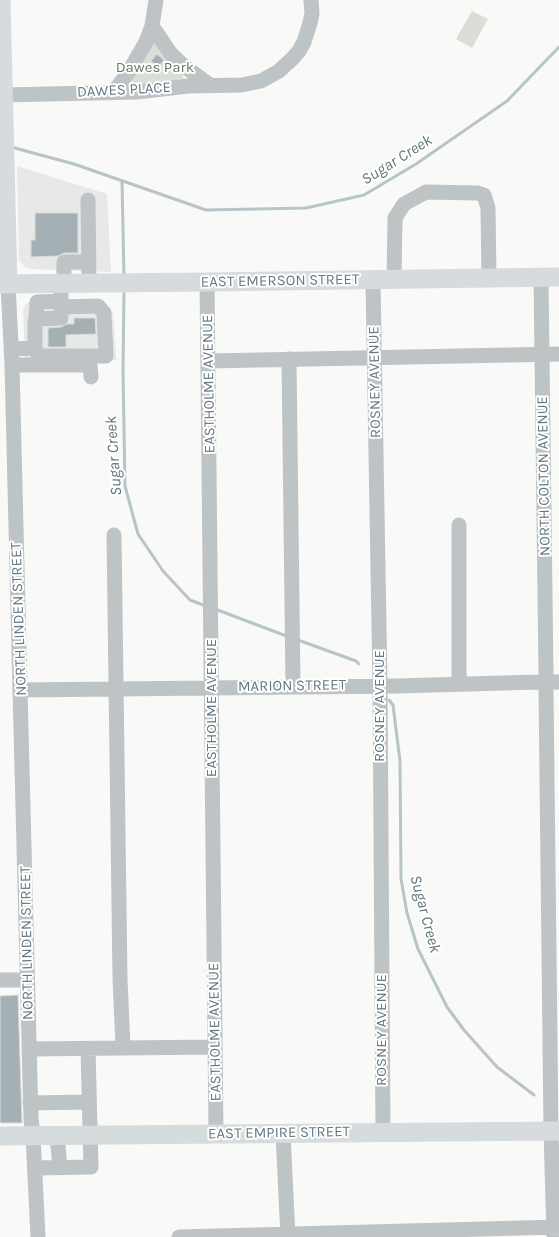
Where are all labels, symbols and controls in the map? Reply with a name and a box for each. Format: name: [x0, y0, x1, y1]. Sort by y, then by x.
park label: Dawes Park: [116, 59, 194, 77]
street label: DAWES PLACE: [77, 79, 171, 101]
water label: Sugar Creek: [358, 131, 436, 189]
street label: EAST EMERSON STREET: [201, 271, 359, 291]
street label: EASTHOLME AVENUE: [199, 315, 219, 453]
street label: ROSNEY AVENUE: [365, 326, 385, 438]
street label: NORTH COLTON AVENUE: [534, 396, 554, 556]
water label: Sugar Creek: [102, 416, 126, 496]
street label: NORTH LINDEN STREET: [7, 542, 31, 696]
street label: EASTHOLME AVENUE: [203, 639, 221, 777]
street label: ROSNEY AVENUE: [371, 650, 389, 762]
street label: MARION STREET: [238, 676, 346, 696]
street label: NORTH LINDEN STREET: [17, 866, 37, 1020]
water label: Sugar Creek: [405, 873, 445, 955]
street label: EASTHOLME AVENUE: [205, 963, 225, 1101]
street label: ROSNEY AVENUE: [373, 974, 391, 1086]
street label: EAST EMPIRE STREET: [208, 1123, 350, 1143]

